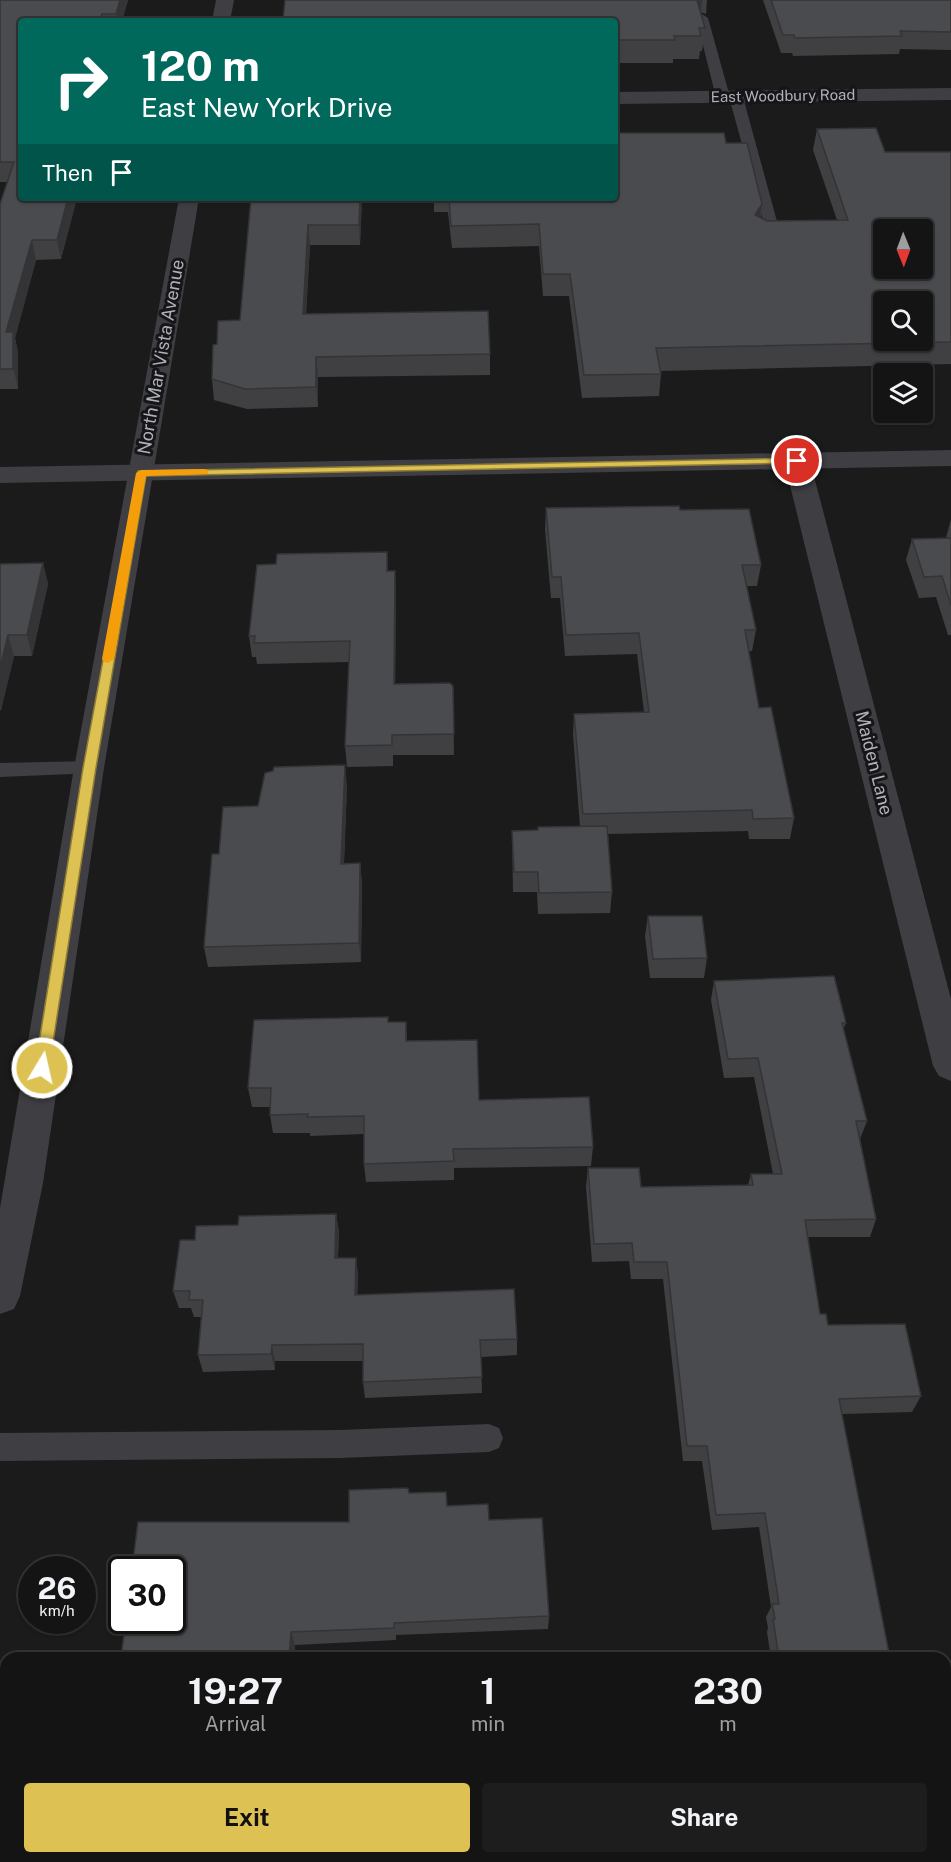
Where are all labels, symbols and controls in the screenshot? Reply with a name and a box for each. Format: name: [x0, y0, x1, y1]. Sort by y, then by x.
text: 120 m: [141, 41, 260, 90]
icon: right: [42, 42, 120, 120]
street label: East Woodbury Road: [711, 86, 855, 105]
text: East New York Drive: [141, 91, 392, 123]
icon: arrive: [105, 156, 138, 189]
text: Then: [42, 160, 93, 186]
north arrow: [873, 219, 933, 279]
map controls: [873, 219, 933, 423]
street label: North Mar Vista Avenue: [133, 258, 188, 456]
button: search: [873, 291, 933, 351]
button: layers: [873, 363, 933, 423]
pin: [771, 435, 822, 486]
icon: arrive: [780, 444, 813, 477]
street label: Maiden Lane: [851, 709, 898, 817]
position arrow: [10, 1036, 74, 1100]
speed limit sign: 30: [108, 1556, 186, 1634]
text: 26: [38, 1570, 76, 1606]
text: km/h: [39, 1602, 75, 1619]
text: 19:27: [188, 1670, 283, 1712]
text: 1: [480, 1670, 496, 1712]
text: 230: [693, 1670, 763, 1712]
text: Arrival: [205, 1712, 266, 1736]
text: min: [471, 1712, 505, 1736]
text: m: [719, 1712, 737, 1736]
button: Exit: [24, 1783, 470, 1852]
button: Share: [482, 1783, 927, 1852]

